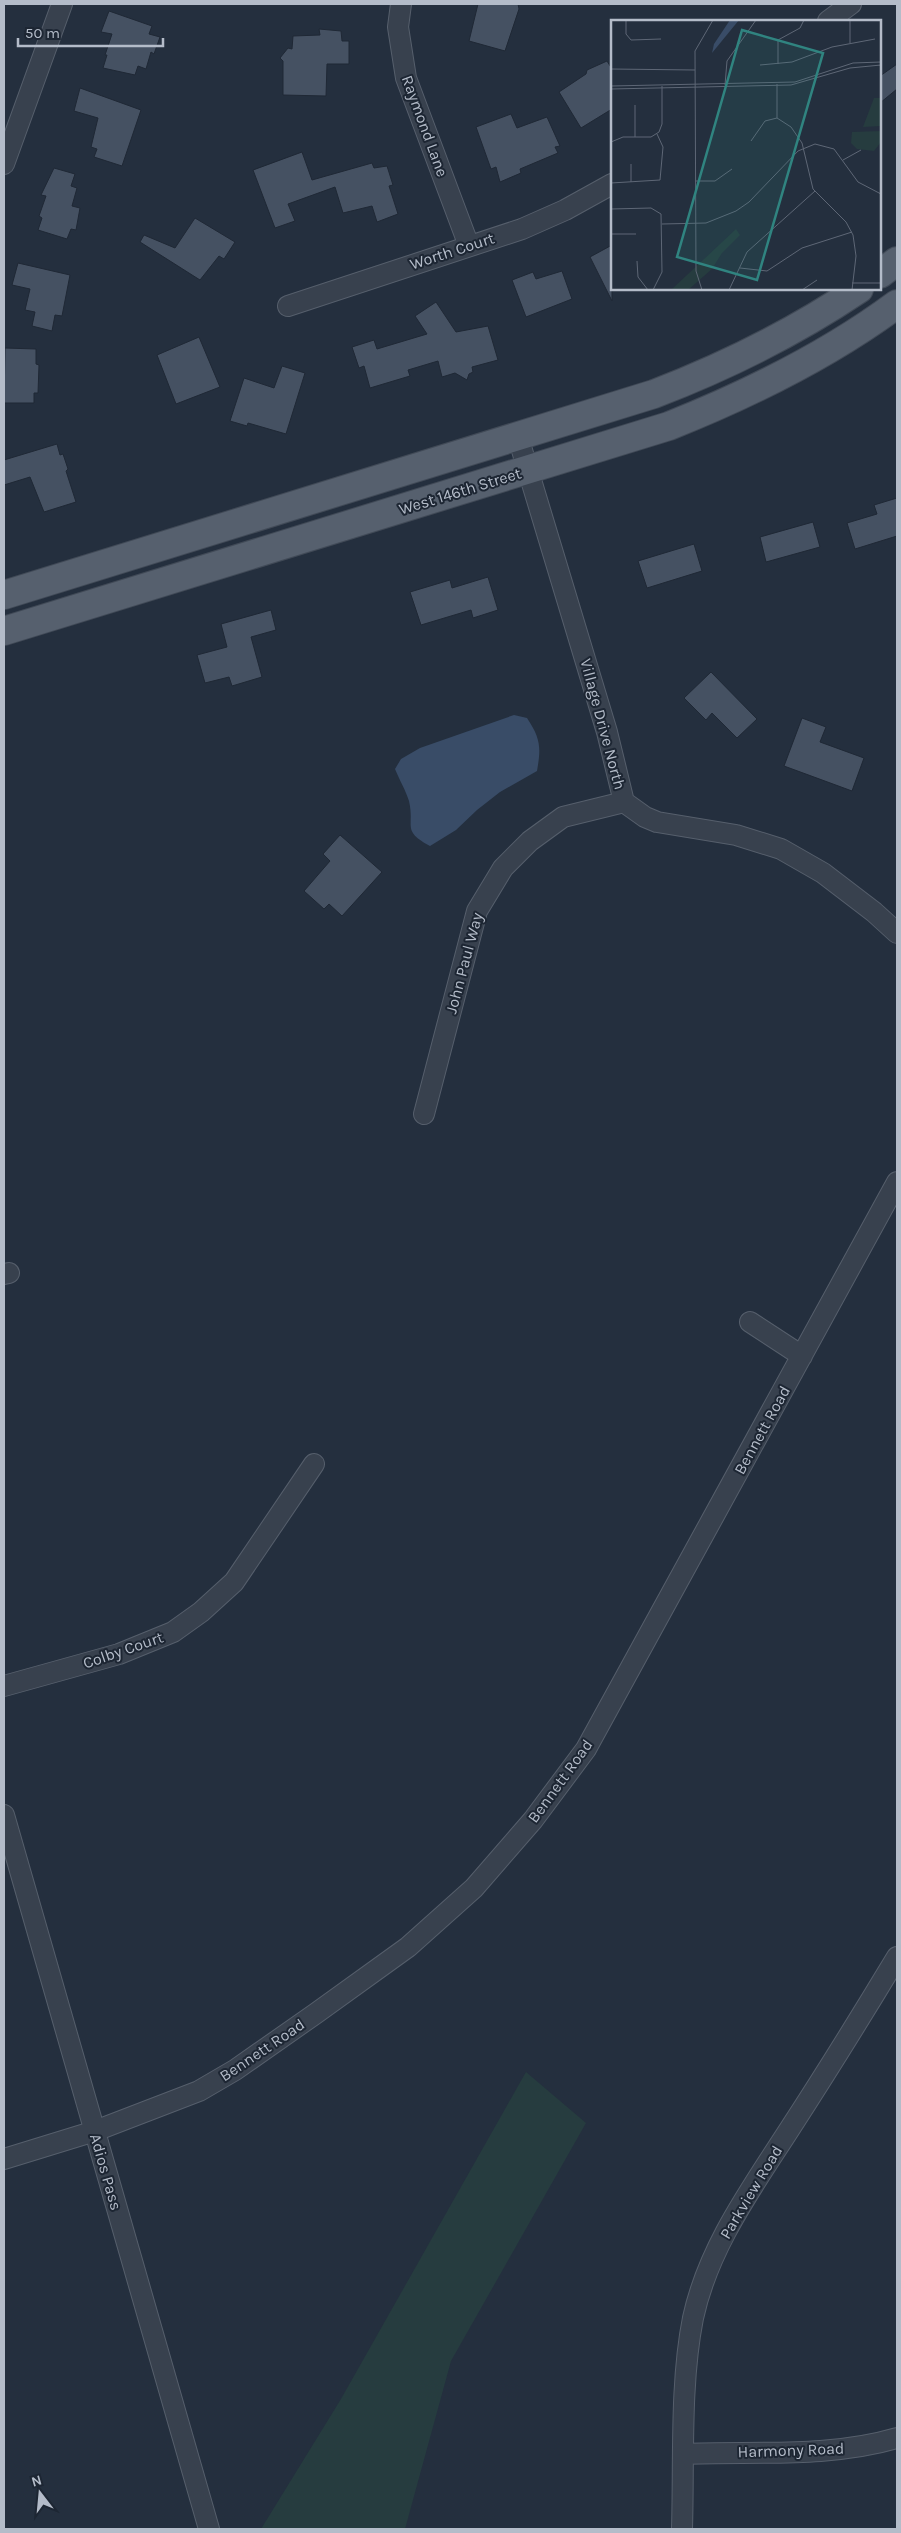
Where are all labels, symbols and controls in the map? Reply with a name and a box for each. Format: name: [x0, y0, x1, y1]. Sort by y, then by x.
scale bar: [18, 15, 162, 47]
inset map: [611, 20, 881, 290]
text: 50 m: [25, 24, 60, 42]
street label: Raymond Lane: [398, 73, 452, 179]
street label: Worth Court: [407, 228, 497, 274]
street label: West 146th Street: [396, 463, 524, 519]
street label: Village Drive North: [576, 656, 630, 792]
street label: John Paul Way: [441, 910, 487, 1016]
street label: Bennett Road: [730, 1382, 794, 1478]
street label: Colby Court: [80, 1627, 166, 1673]
street label: Bennett Road: [523, 1736, 597, 1826]
street label: Bennett Road: [216, 2015, 308, 2085]
street label: Adios Pass: [86, 2131, 126, 2213]
street label: Parkview Road: [716, 2142, 786, 2242]
street label: Harmony Road: [737, 2439, 845, 2461]
north arrow: [15, 2468, 65, 2518]
text: N: [29, 2471, 44, 2491]

